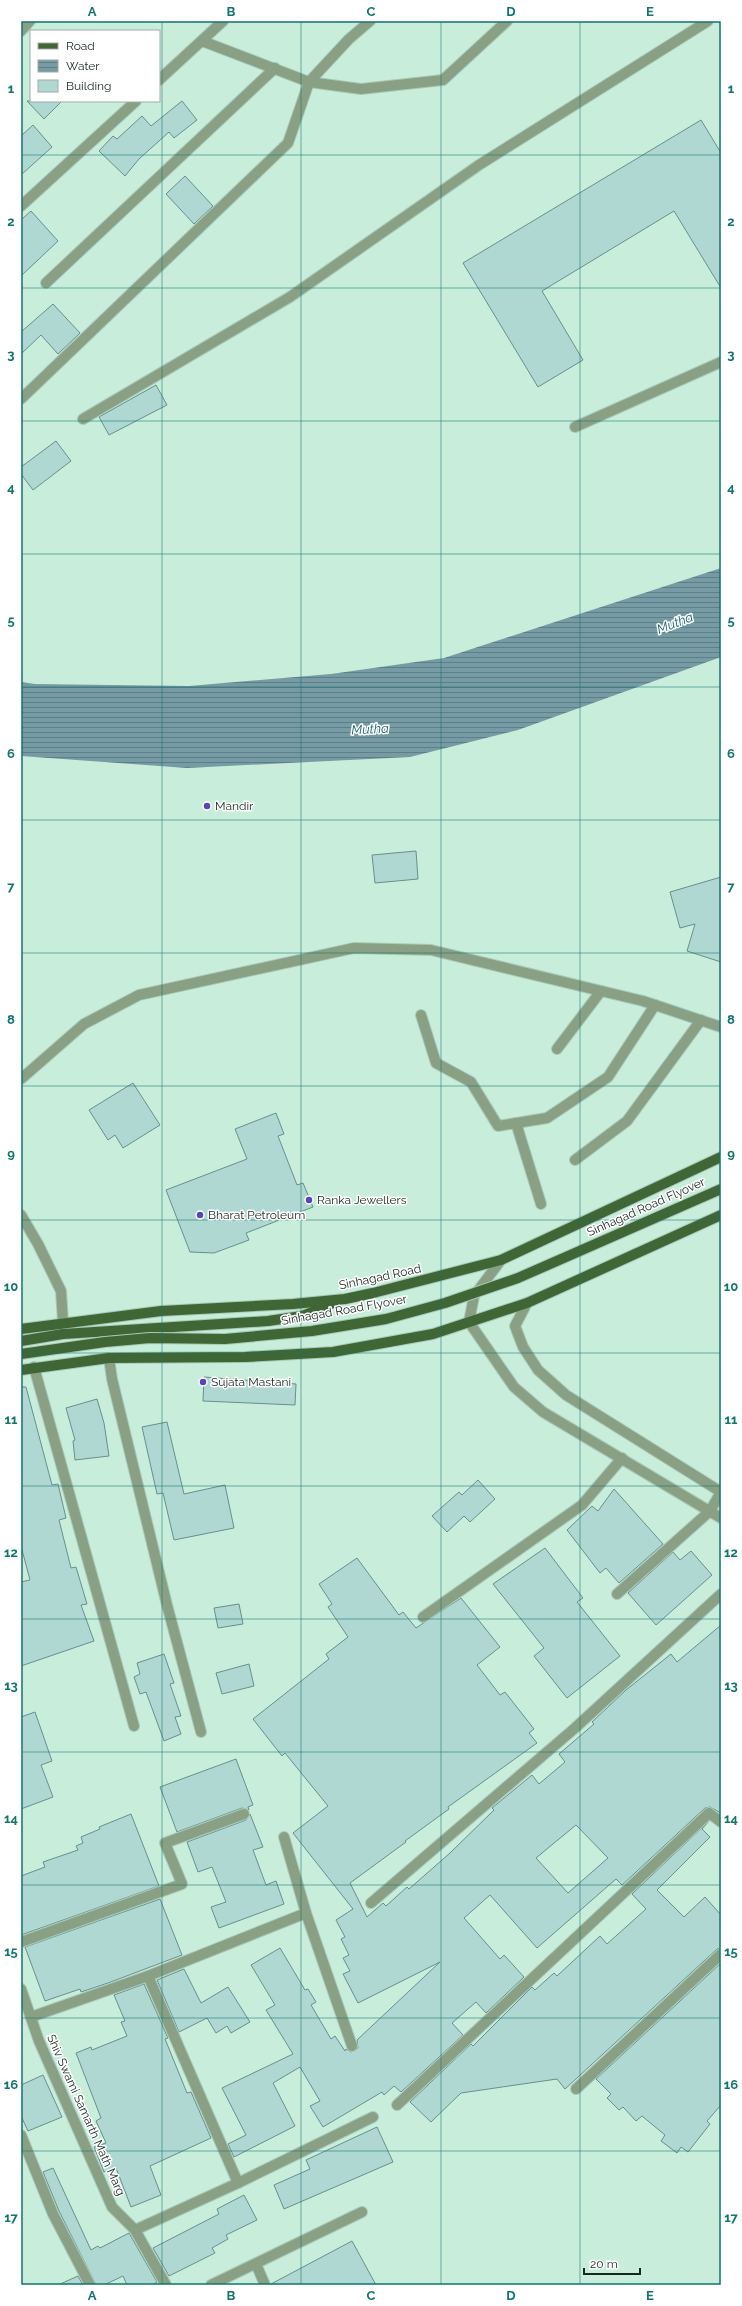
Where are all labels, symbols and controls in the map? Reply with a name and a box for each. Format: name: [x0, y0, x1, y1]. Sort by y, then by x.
text: A: [88, 4, 97, 19]
text: B: [227, 4, 236, 19]
text: C: [367, 4, 376, 19]
text: D: [506, 4, 516, 19]
text: E: [646, 4, 654, 19]
legend: [30, 30, 160, 102]
text: Road: [66, 39, 95, 53]
text: Water: [66, 59, 100, 73]
text: Building: [66, 79, 112, 93]
text: 1: [8, 81, 15, 96]
text: 1: [728, 81, 735, 96]
text: 2: [7, 214, 15, 229]
text: 2: [727, 214, 735, 229]
text: 3: [7, 347, 15, 362]
text: 3: [727, 347, 735, 362]
text: 4: [7, 480, 15, 495]
text: 4: [727, 480, 735, 495]
water label: Mutha: [655, 609, 695, 637]
text: 5: [7, 613, 15, 628]
text: 5: [727, 613, 735, 628]
water label: Mutha: [351, 721, 389, 737]
text: 6: [7, 746, 15, 761]
text: 6: [727, 746, 735, 761]
place label: Mandir: [215, 799, 254, 813]
marker: Mandir: [202, 801, 212, 811]
text: 7: [7, 879, 15, 894]
text: 7: [727, 879, 735, 894]
text: 8: [7, 1012, 15, 1027]
text: 8: [727, 1012, 735, 1027]
text: 9: [7, 1146, 15, 1161]
text: 9: [727, 1146, 735, 1161]
street label: Sinhagad Road Flyover: [585, 1174, 708, 1239]
place label: Ranka Jewellers: [317, 1193, 407, 1207]
marker: Ranka Jewellers: [304, 1195, 314, 1205]
place label: Bharat Petroleum: [208, 1208, 305, 1222]
marker: Bharat Petroleum: [195, 1210, 205, 1220]
street label: Sinhagad Road: [338, 1261, 422, 1293]
text: 10: [4, 1279, 18, 1294]
text: 10: [724, 1279, 738, 1294]
street label: Sinhagad Road Flyover: [280, 1292, 409, 1328]
place label: Sujata Mastani: [211, 1375, 291, 1389]
marker: Sujata Mastani: [198, 1377, 208, 1387]
text: 11: [5, 1412, 18, 1427]
text: 11: [725, 1412, 738, 1427]
text: 12: [4, 1545, 18, 1560]
text: 12: [724, 1545, 738, 1560]
text: 13: [4, 1678, 18, 1693]
text: 13: [724, 1678, 738, 1693]
text: 14: [4, 1811, 18, 1826]
text: 14: [724, 1811, 738, 1826]
text: 15: [4, 1944, 18, 1959]
text: 15: [724, 1944, 738, 1959]
street label: Shiv Swami Samarth Math Marg: [44, 2032, 128, 2198]
text: 16: [4, 2077, 18, 2092]
text: 16: [724, 2077, 738, 2092]
text: 17: [4, 2210, 19, 2225]
text: 17: [724, 2210, 739, 2225]
scale bar: [584, 2250, 640, 2276]
text: 20 m: [590, 2257, 618, 2271]
text: A: [88, 2288, 97, 2303]
text: B: [227, 2288, 236, 2303]
text: C: [367, 2288, 376, 2303]
text: D: [506, 2288, 516, 2303]
text: E: [646, 2288, 654, 2303]

